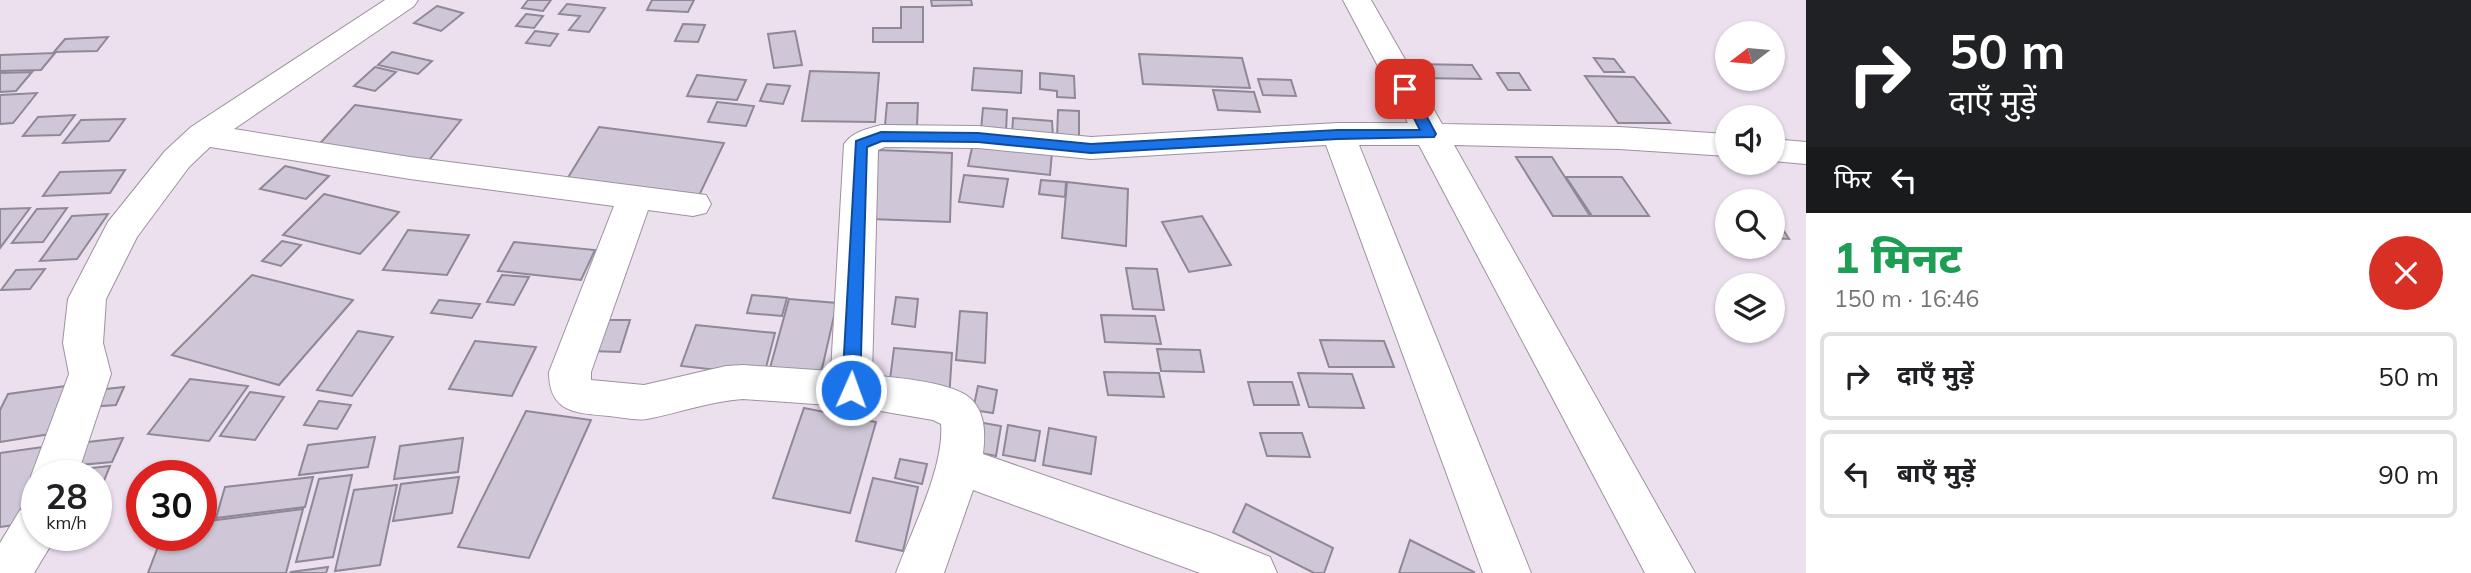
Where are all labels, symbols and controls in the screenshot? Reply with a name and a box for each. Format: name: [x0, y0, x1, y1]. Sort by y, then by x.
text: 50 m: [1949, 20, 2065, 81]
north arrow: [1715, 21, 1785, 91]
map controls: [1715, 21, 1785, 343]
icon: right: [1834, 28, 1925, 119]
pin: [1375, 59, 1435, 119]
icon: arrive: [1386, 70, 1424, 108]
text: दाएँ मुड़ें: [1949, 81, 2037, 121]
button: sound: [1715, 105, 1785, 175]
icon: left: [1885, 161, 1923, 199]
text: फिर: [1834, 162, 1871, 195]
button: search: [1715, 189, 1785, 259]
text: 1 मिनट: [1834, 231, 1961, 284]
button: close: [2369, 236, 2443, 310]
button: layers: [1715, 273, 1785, 343]
text: 150 m · 16:46: [1834, 284, 1979, 313]
position arrow: [814, 353, 888, 427]
icon: right: [1838, 357, 1876, 395]
text: दाएँ मुड़ें: [1897, 358, 1974, 391]
text: 50 m: [2378, 360, 2439, 393]
icon: left: [1838, 455, 1876, 493]
text: बाएँ मुड़ें: [1897, 456, 1975, 489]
text: 90 m: [2378, 458, 2439, 491]
speed limit sign: 30: [126, 460, 217, 551]
text: 28: [45, 474, 88, 518]
text: km/h: [46, 511, 87, 534]

